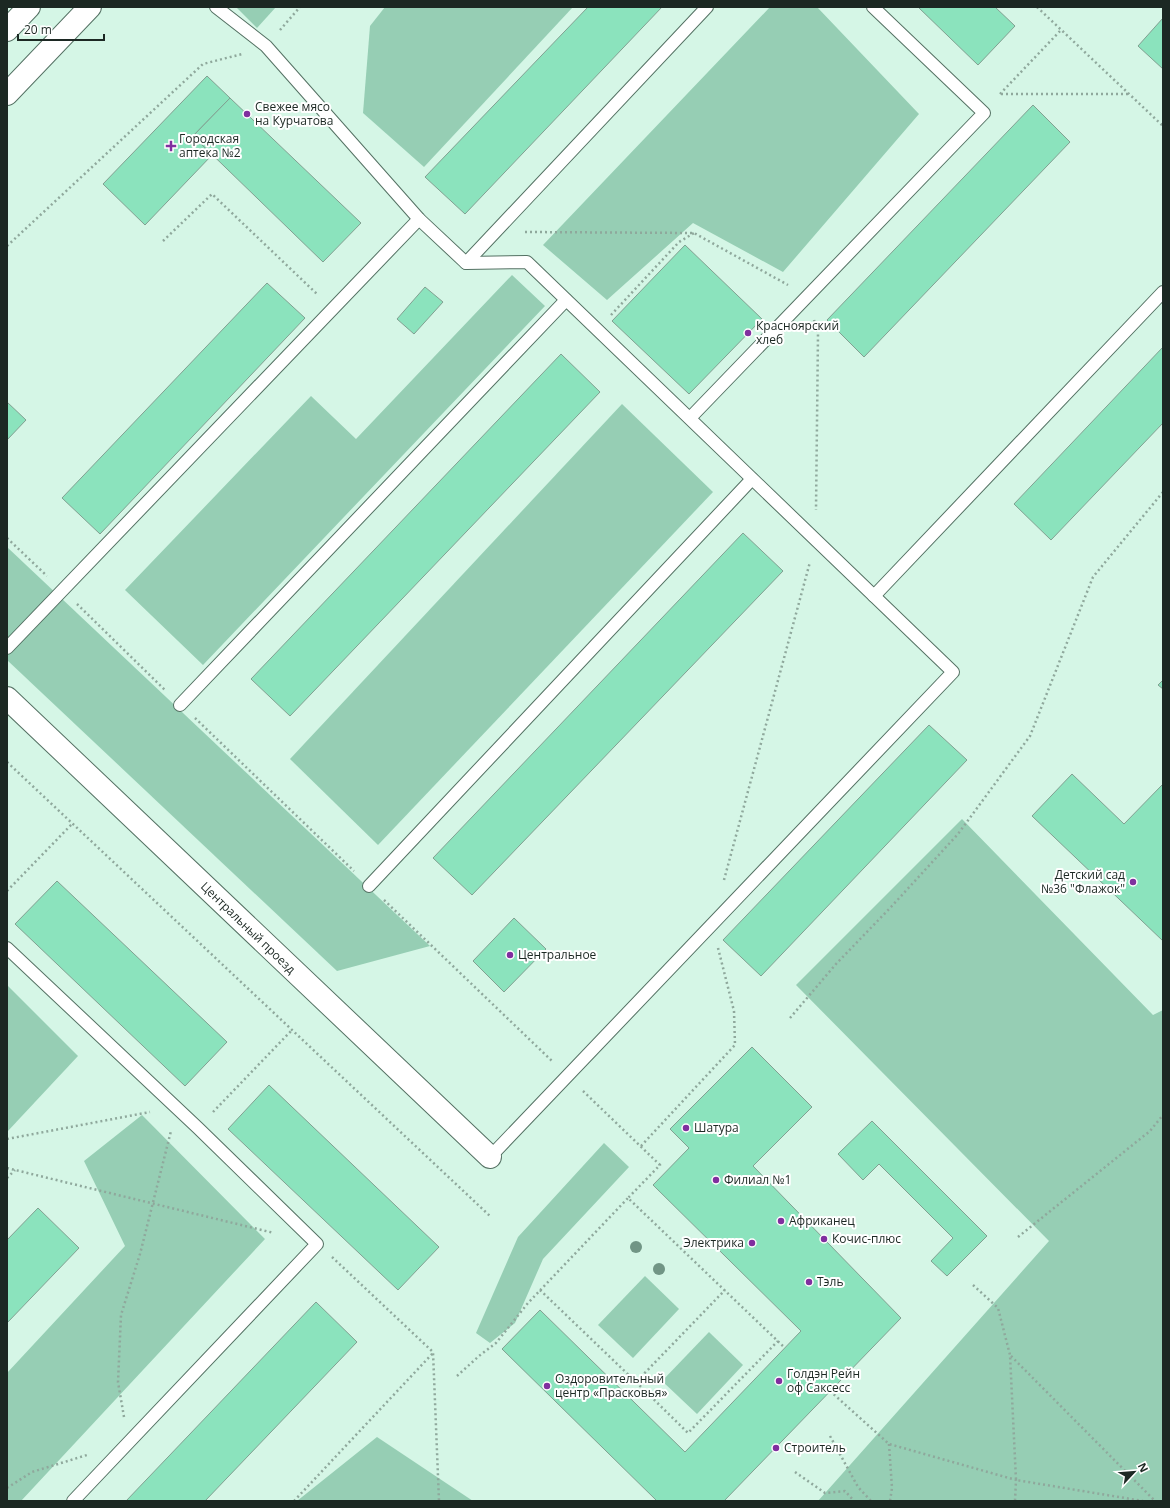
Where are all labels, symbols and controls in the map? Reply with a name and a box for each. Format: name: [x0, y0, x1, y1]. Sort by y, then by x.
scale bar: [18, 16, 104, 42]
text: 20 m: [24, 21, 52, 38]
place label: Свежее мясо на Курчатова: [255, 98, 333, 129]
marker: Свежее мясо на Курчатова: [242, 109, 252, 119]
place label: Городская аптека №2: [179, 130, 241, 161]
marker: Городская аптека №2: [166, 141, 176, 151]
place label: Красноярский хлеб: [756, 317, 839, 348]
marker: Красноярский хлеб: [743, 328, 753, 338]
place label: Детский сад №36 "Флажок": [1041, 866, 1125, 897]
marker: Детский сад №36 "Флажок": [1128, 877, 1138, 887]
street label: Центральный проезд: [197, 878, 300, 978]
place label: Центральное: [518, 946, 597, 963]
marker: Центральное: [505, 950, 515, 960]
place label: Шатура: [694, 1119, 739, 1136]
marker: Шатура: [681, 1123, 691, 1133]
place label: Филиал №1: [724, 1171, 791, 1188]
marker: Филиал №1: [711, 1175, 721, 1185]
place label: Африканец: [789, 1212, 855, 1229]
marker: Африканец: [776, 1216, 786, 1226]
place label: Кочис-плюс: [832, 1230, 901, 1247]
place label: Электрика: [683, 1234, 744, 1251]
marker: Кочис-плюс: [819, 1234, 829, 1244]
marker: Электрика: [747, 1238, 757, 1248]
place label: Тэль: [817, 1273, 843, 1290]
marker: Тэль: [804, 1277, 814, 1287]
place label: Голдэн Рейн оф Саксесс: [787, 1365, 860, 1396]
place label: Оздоровительный центр «Прасковья»: [555, 1370, 667, 1401]
marker: Голдэн Рейн оф Саксесс: [774, 1376, 784, 1386]
marker: Оздоровительный центр «Прасковья»: [542, 1381, 552, 1391]
place label: Строитель: [784, 1439, 846, 1456]
marker: Строитель: [771, 1443, 781, 1453]
north arrow: [1114, 1452, 1154, 1492]
text: N: [1135, 1460, 1152, 1475]

